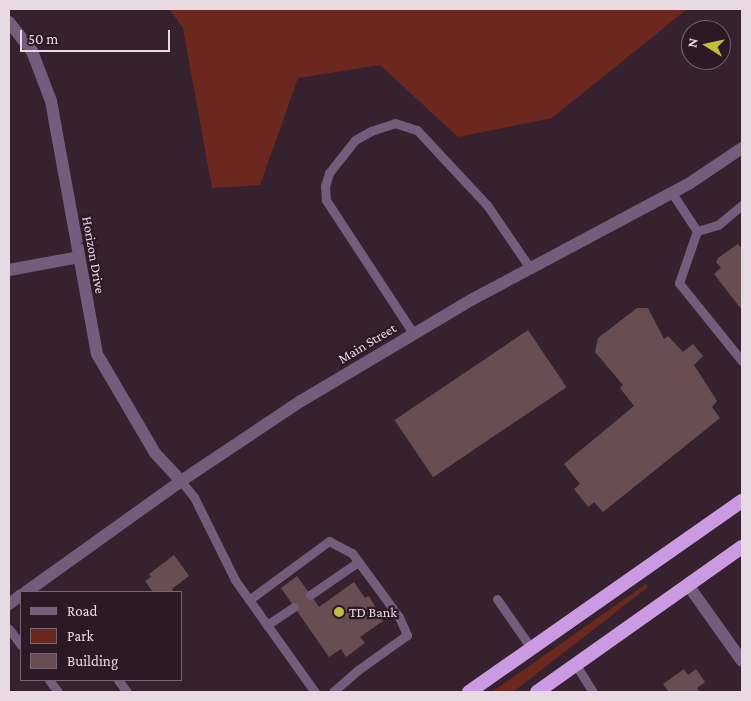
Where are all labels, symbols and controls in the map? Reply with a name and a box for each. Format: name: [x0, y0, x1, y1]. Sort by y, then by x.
scale bar: [22, 20, 172, 52]
north arrow: [681, 20, 731, 70]
text: 50 m: [28, 31, 58, 47]
text: N: [684, 36, 701, 49]
street label: Horizon Drive: [79, 215, 109, 295]
street label: Main Street: [335, 319, 399, 367]
legend: [20, 591, 182, 681]
text: Road: [67, 603, 97, 619]
place label: TD Bank: [349, 604, 397, 620]
marker: TD Bank: [333, 606, 345, 618]
text: Park: [67, 628, 94, 644]
text: Building: [67, 653, 118, 669]

